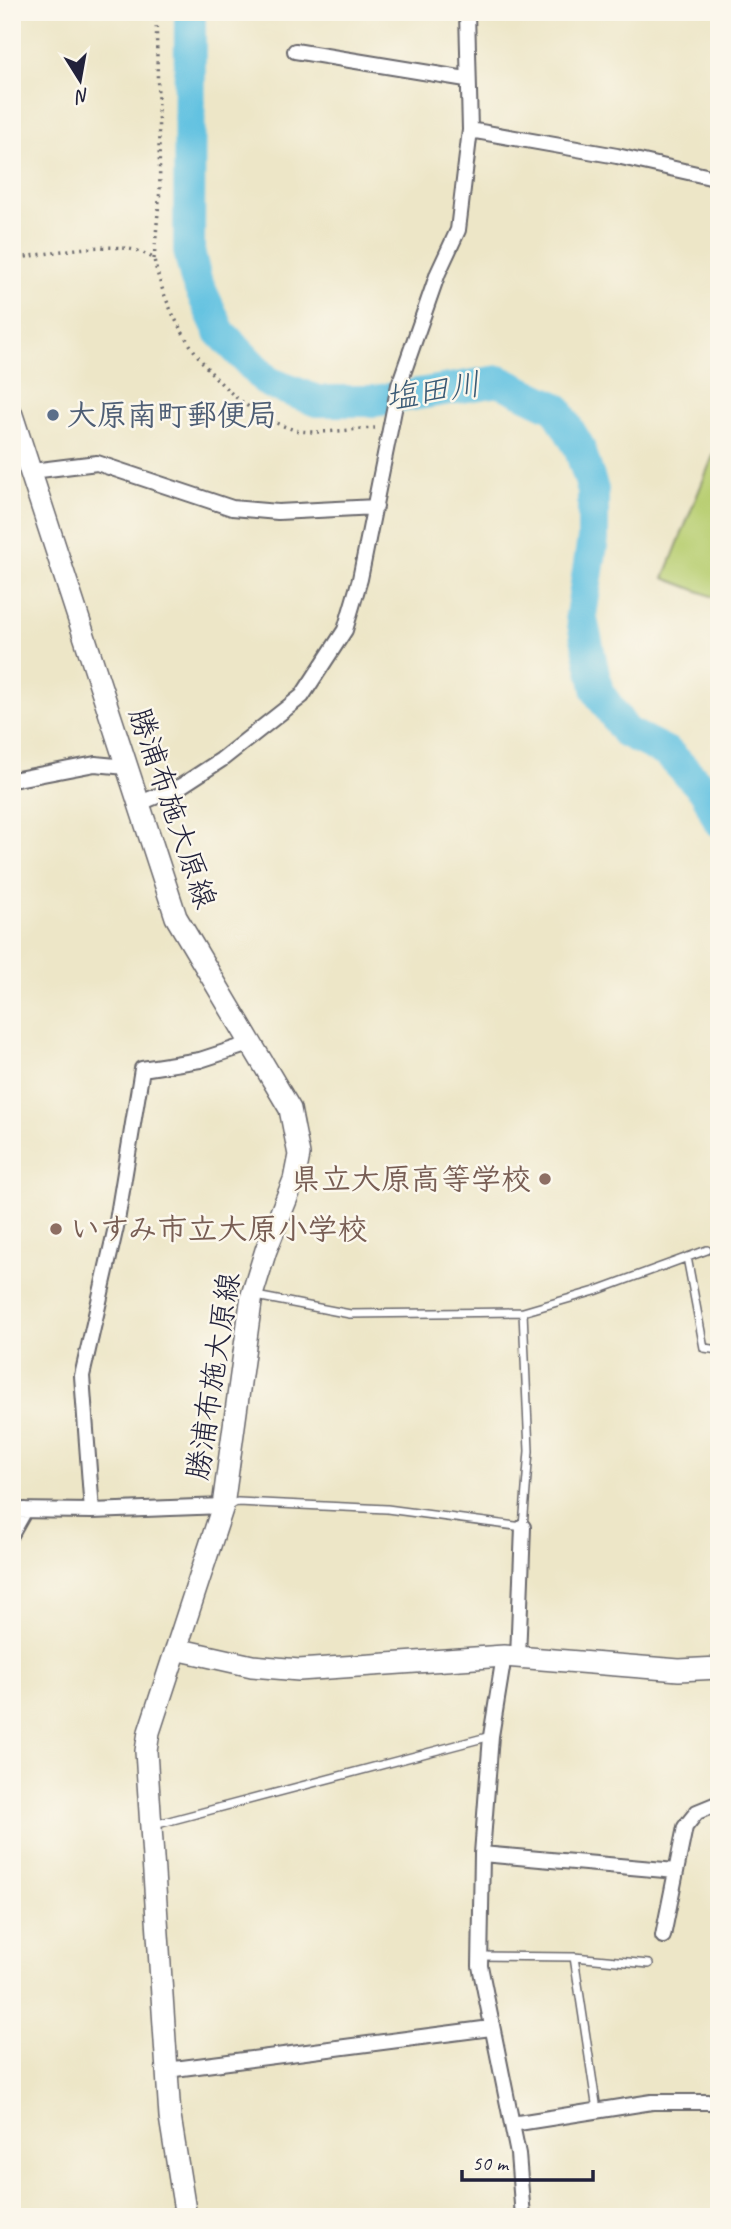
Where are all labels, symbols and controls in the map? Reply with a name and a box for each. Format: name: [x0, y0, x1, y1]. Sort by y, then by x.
north arrow: [46, 46, 116, 116]
text: N: [72, 83, 91, 109]
water label: 塩田川: [382, 363, 484, 419]
place label: 大原南町郵便局: [67, 396, 277, 434]
marker: 大原南町郵便局: [45, 407, 61, 423]
street label: 勝浦布施大原線: [121, 703, 225, 913]
place label: 県立大原高等学校: [291, 1160, 531, 1198]
marker: 県立大原高等学校: [537, 1171, 553, 1187]
place label: いすみ市立大原小学校: [70, 1210, 368, 1248]
marker: いすみ市立大原小学校: [48, 1221, 64, 1237]
street label: 勝浦布施大原線: [178, 1269, 248, 1483]
scale bar: [462, 2138, 593, 2182]
text: 50 m: [472, 2150, 510, 2176]

